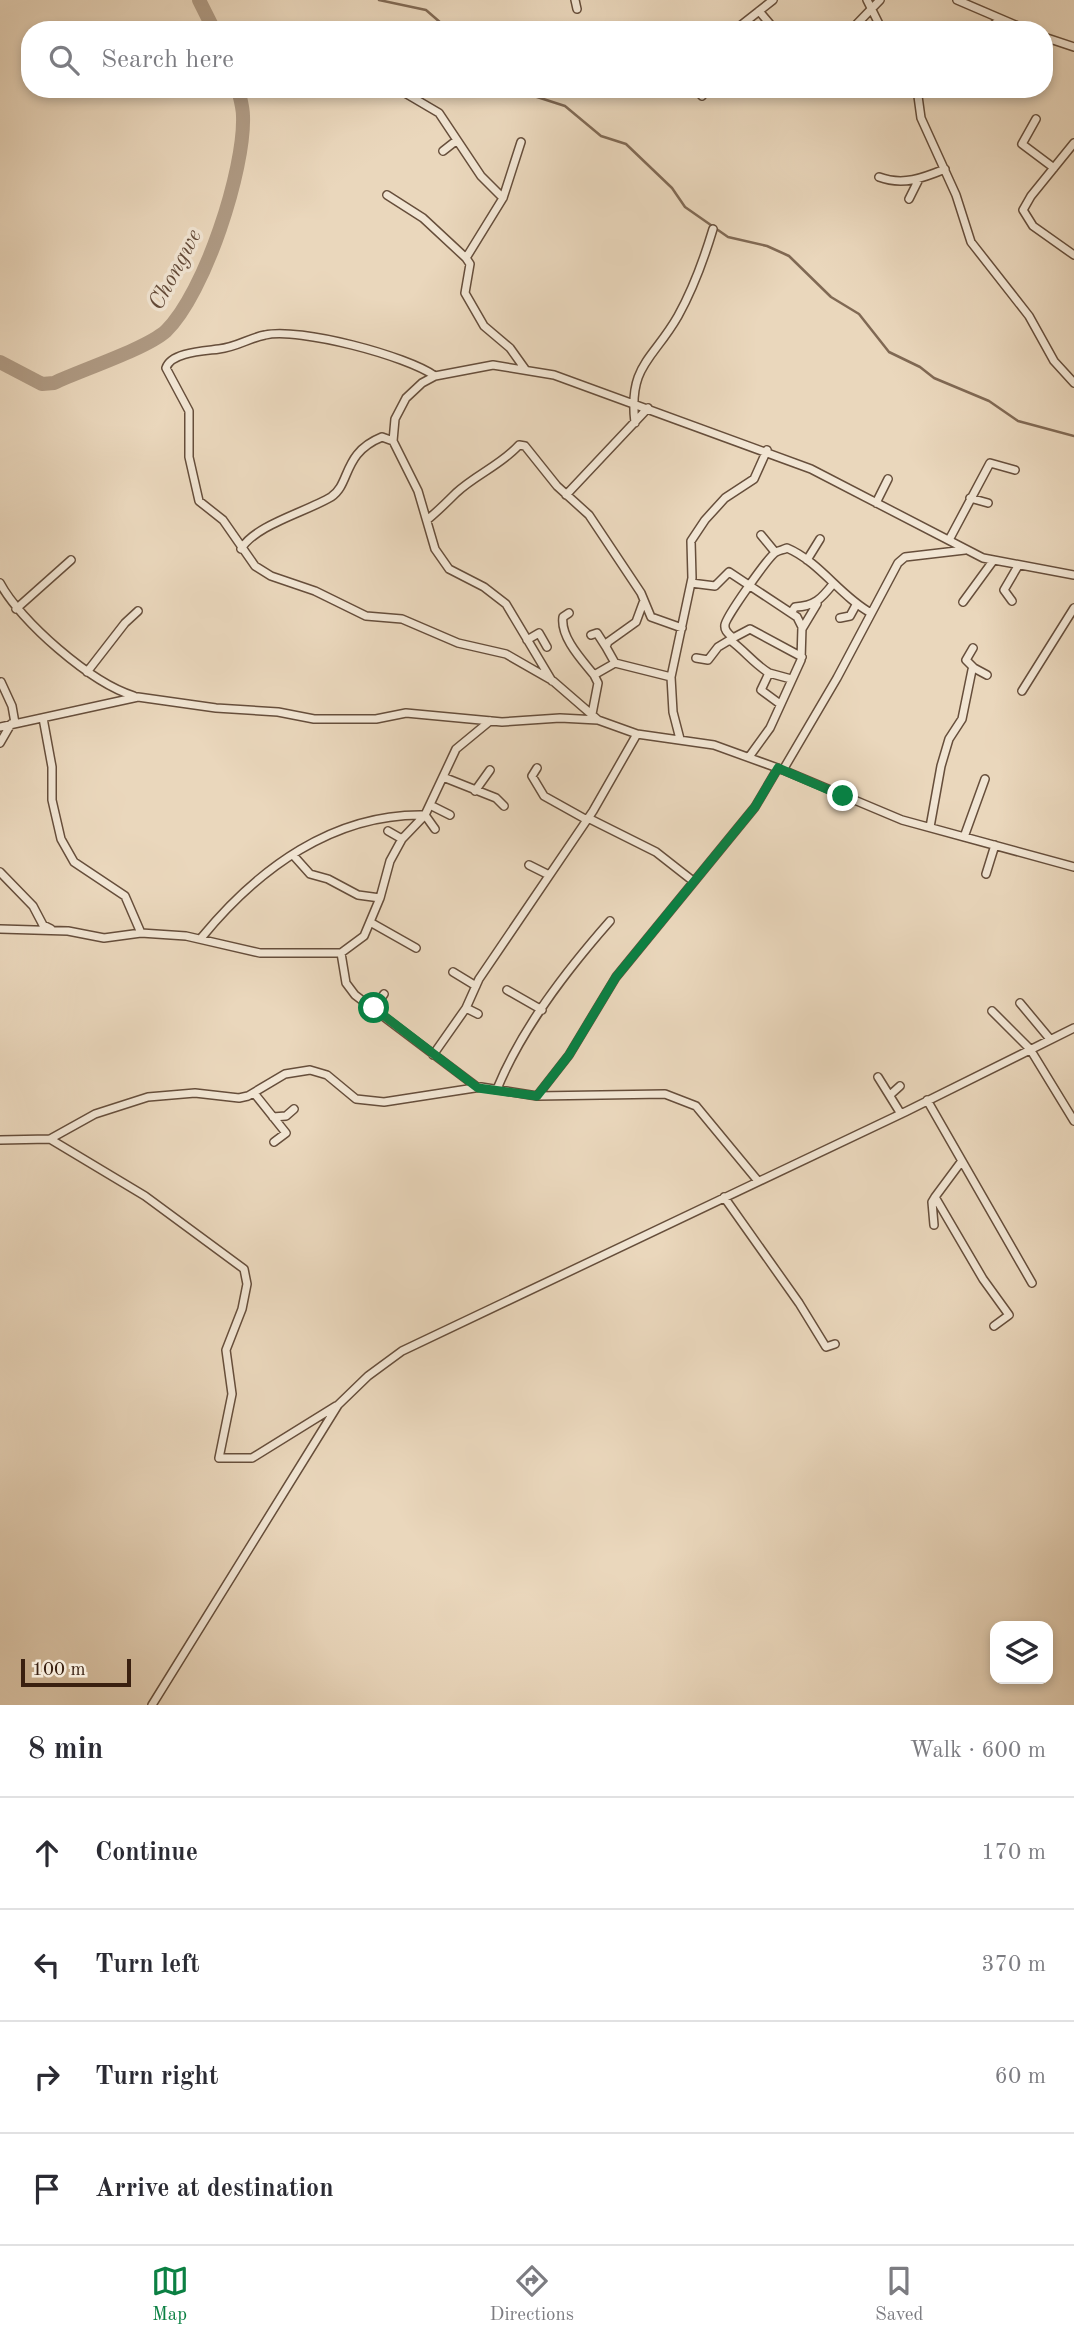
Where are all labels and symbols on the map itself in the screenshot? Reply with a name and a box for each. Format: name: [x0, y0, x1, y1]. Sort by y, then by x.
water label: Chongwe: [145, 225, 207, 314]
route end: [827, 780, 858, 811]
route start: [358, 992, 389, 1023]
scale bar: [21, 1656, 131, 1688]

